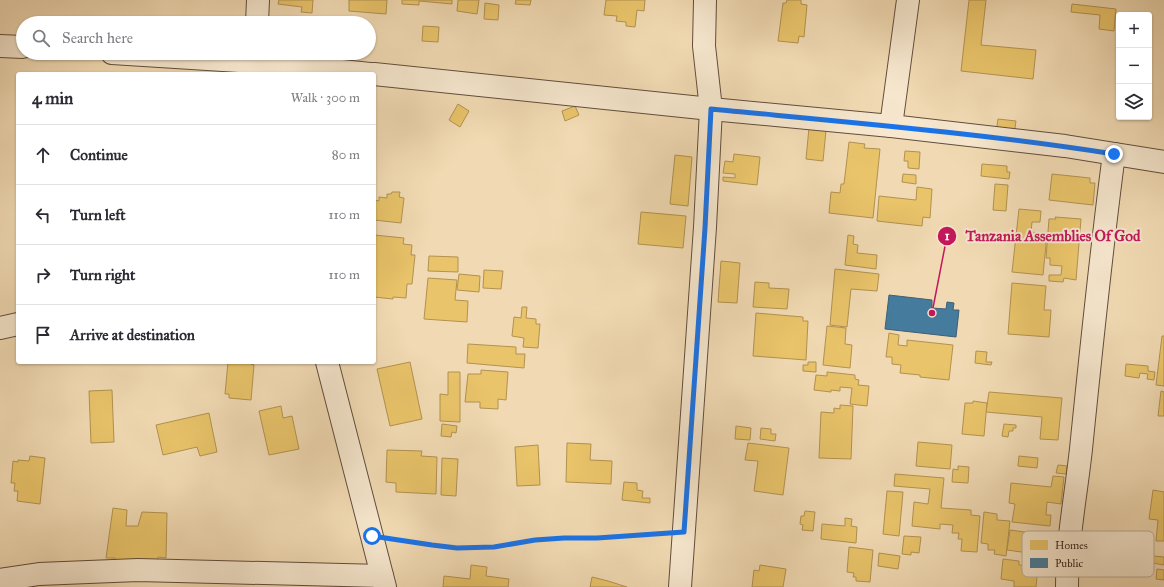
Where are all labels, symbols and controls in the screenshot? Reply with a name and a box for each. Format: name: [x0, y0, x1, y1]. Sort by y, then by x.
map controls: [1116, 12, 1152, 120]
button: +: [1116, 12, 1152, 48]
search box: [16, 16, 376, 60]
icon: search: [30, 27, 52, 49]
text: Search here: [62, 29, 133, 47]
button: −: [1116, 48, 1152, 84]
button: layers: [1116, 84, 1152, 120]
text: 4 min: [32, 88, 73, 109]
text: Walk · 300 m: [291, 90, 360, 106]
icon: ahead: [32, 144, 54, 166]
route end: [1105, 145, 1123, 163]
text: Continue: [70, 146, 128, 164]
text: 80 m: [332, 147, 360, 163]
icon: left: [32, 204, 54, 226]
text: Turn left: [70, 206, 126, 224]
text: 110 m: [328, 207, 360, 223]
callout: Tanzania Assemblies Of God: [937, 223, 1148, 250]
text: Tanzania Assemblies Of God: [965, 227, 1141, 245]
text: 1: [945, 229, 950, 243]
icon: right: [32, 264, 54, 286]
text: Turn right: [70, 266, 135, 284]
text: 110 m: [328, 267, 360, 283]
icon: arrive: [32, 324, 54, 346]
text: Arrive at destination: [70, 326, 195, 344]
route start: [363, 527, 381, 545]
legend: [1022, 531, 1154, 577]
text: Homes: [1055, 539, 1088, 552]
text: Public: [1055, 557, 1083, 570]

